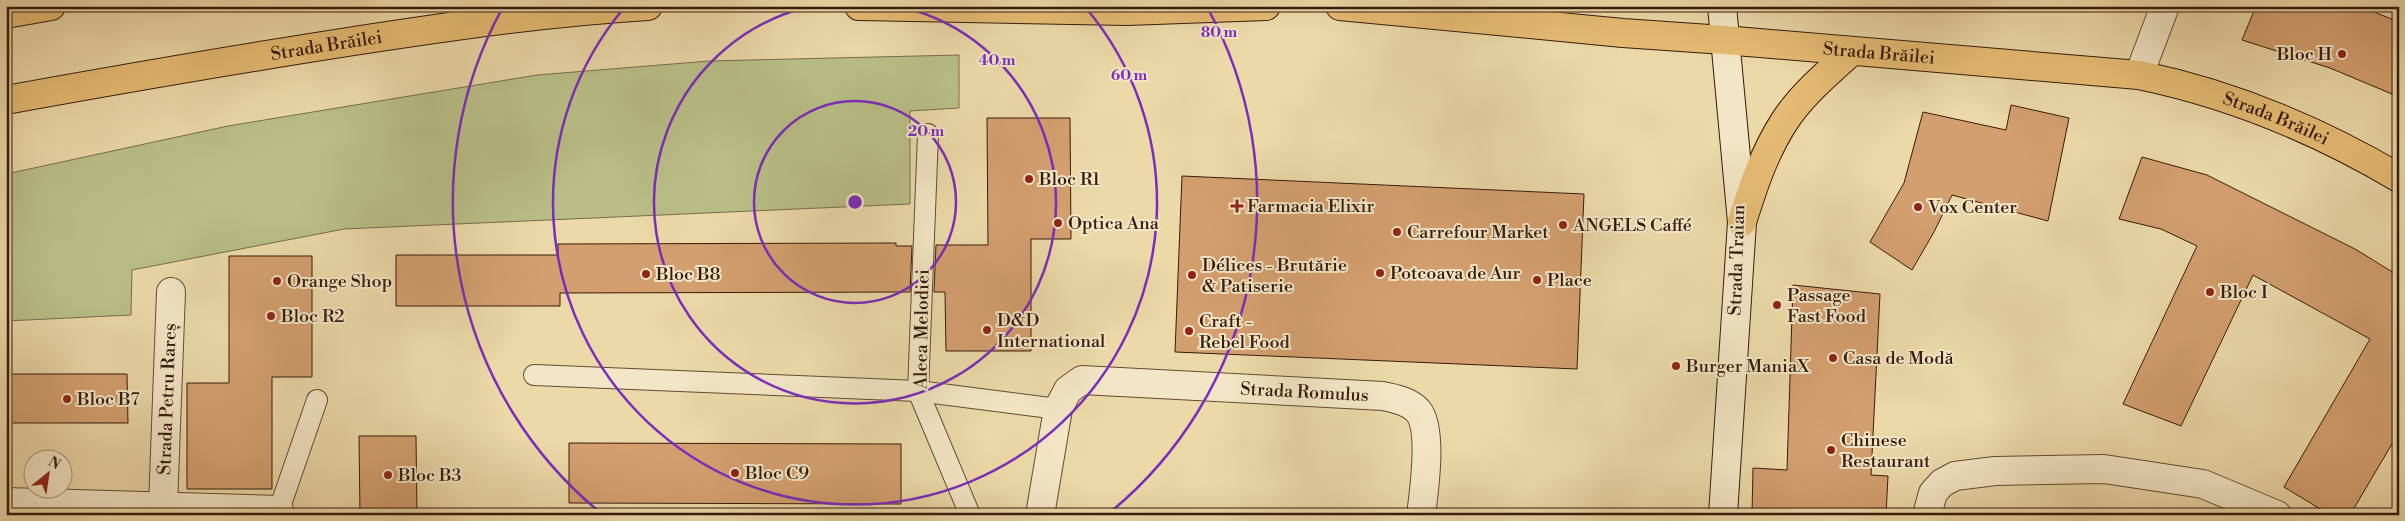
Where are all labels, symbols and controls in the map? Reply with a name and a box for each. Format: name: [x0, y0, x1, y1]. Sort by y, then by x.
text: 80 m: [1201, 23, 1238, 42]
street label: Strada Brăilei: [269, 25, 384, 66]
street label: Strada Brăilei: [1822, 37, 1936, 69]
place label: Bloc H: [2276, 43, 2333, 66]
marker: Bloc H: [2336, 48, 2348, 60]
text: 40 m: [978, 51, 1016, 70]
text: 60 m: [1111, 66, 1148, 85]
street label: Strada Brăilei: [2220, 87, 2333, 150]
text: 20 m: [908, 122, 945, 141]
place label: Bloc R1: [1038, 168, 1100, 191]
marker: Bloc R1: [1023, 173, 1035, 185]
centre of rings: [846, 193, 864, 211]
place label: Farmacia Elixir: [1247, 195, 1374, 218]
place label: Vox Center: [1927, 196, 2017, 219]
marker: Farmacia Elixir: [1231, 200, 1243, 212]
marker: Vox Center: [1912, 201, 1924, 213]
street label: Strada Traian: [1724, 204, 1750, 316]
place label: Optica Ana: [1068, 212, 1160, 235]
place label: ANGELS Caffé: [1572, 214, 1692, 237]
marker: Optica Ana: [1052, 217, 1064, 229]
marker: ANGELS Caffé: [1557, 219, 1569, 231]
place label: Carrefour Market: [1407, 221, 1549, 244]
marker: Carrefour Market: [1391, 226, 1403, 238]
place label: Délices - Brutărie & Patiserie: [1202, 254, 1347, 298]
place label: Potcoava de Aur: [1390, 262, 1521, 285]
place label: Bloc B8: [655, 263, 721, 286]
marker: Potcoava de Aur: [1374, 267, 1386, 279]
marker: Bloc B8: [640, 268, 652, 280]
street label: Aleea Melodiei: [909, 269, 935, 390]
marker: Délices - Brutărie & Patiserie: [1186, 269, 1198, 281]
place label: Place: [1547, 269, 1592, 292]
place label: Orange Shop: [287, 270, 392, 293]
marker: Place: [1531, 274, 1543, 286]
marker: Orange Shop: [271, 275, 283, 287]
place label: Bloc I: [2219, 281, 2268, 304]
place label: Passage Fast Food: [1787, 284, 1867, 328]
marker: Bloc I: [2204, 286, 2216, 298]
marker: Passage Fast Food: [1771, 299, 1783, 311]
place label: Bloc R2: [280, 305, 345, 328]
place label: D&D International: [997, 309, 1106, 353]
marker: Bloc R2: [265, 310, 277, 322]
place label: Craft - Rebel Food: [1199, 310, 1291, 354]
street label: Strada Petru Rareș: [153, 323, 181, 476]
marker: D&D International: [981, 324, 993, 336]
marker: Craft - Rebel Food: [1183, 325, 1195, 337]
place label: Casa de Modă: [1843, 347, 1954, 370]
marker: Casa de Modă: [1827, 352, 1839, 364]
place label: Burger ManiaX: [1685, 355, 1810, 378]
marker: Burger ManiaX: [1670, 360, 1682, 372]
street label: Strada Romulus: [1240, 377, 1369, 407]
place label: Bloc B7: [76, 388, 140, 411]
marker: Bloc B7: [61, 393, 73, 405]
place label: Chinese Restaurant: [1841, 429, 1931, 473]
marker: Chinese Restaurant: [1825, 444, 1837, 456]
north arrow: [22, 448, 72, 498]
text: N: [45, 453, 63, 474]
place label: Bloc C9: [744, 462, 809, 485]
place label: Bloc B3: [397, 464, 462, 487]
marker: Bloc C9: [729, 467, 741, 479]
marker: Bloc B3: [382, 469, 394, 481]

